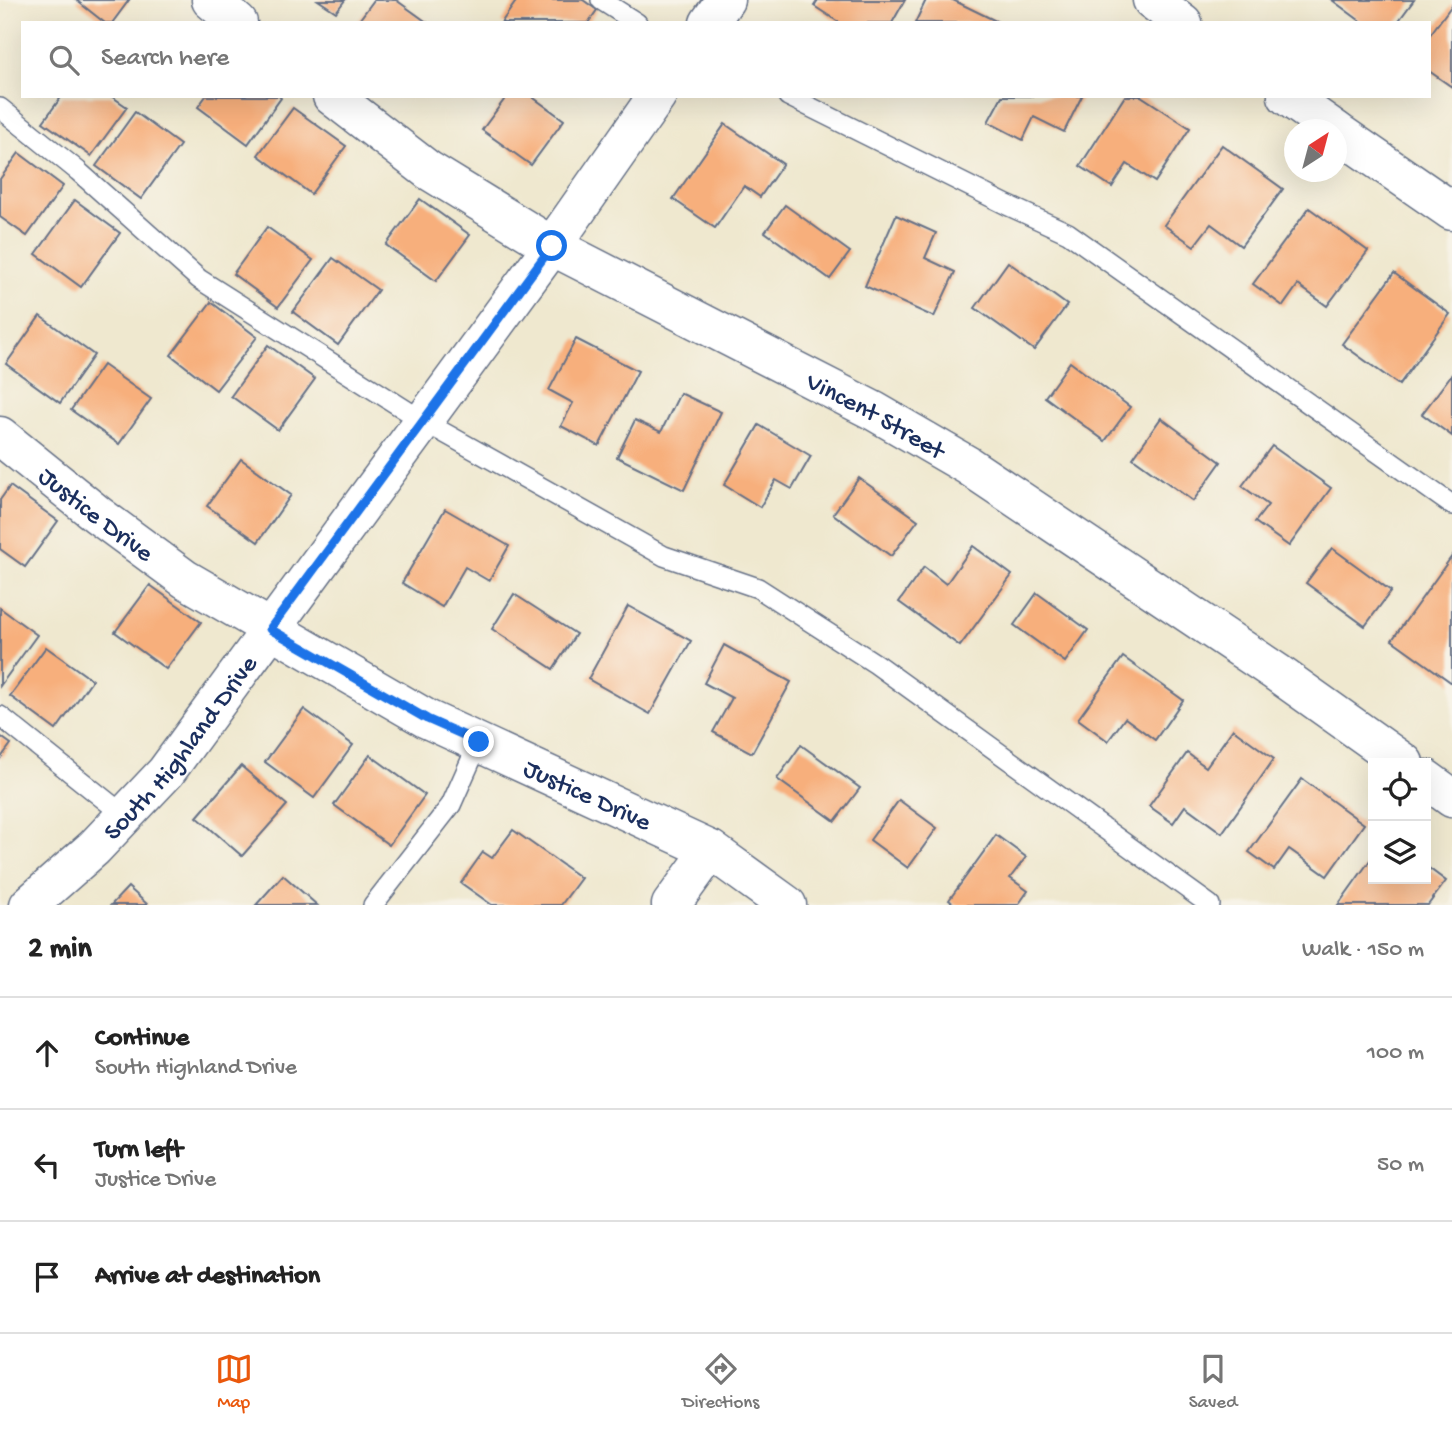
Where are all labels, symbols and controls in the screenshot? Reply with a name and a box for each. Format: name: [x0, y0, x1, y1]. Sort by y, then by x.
search box: [21, 21, 1431, 98]
icon: search: [45, 41, 83, 79]
text: Search here: [101, 44, 229, 75]
north arrow: [1284, 119, 1347, 182]
route start: [536, 230, 567, 261]
street label: Vincent Street: [799, 367, 951, 470]
street label: Justice Drive: [31, 462, 159, 571]
street label: South Highland Drive: [99, 650, 267, 848]
route end: [463, 726, 494, 757]
street label: Justice Drive: [518, 755, 656, 840]
map controls: [1368, 758, 1431, 884]
button: locate: [1368, 758, 1431, 821]
button: layers: [1368, 821, 1431, 884]
text: 2 min: [28, 933, 92, 968]
text: Walk · 150 m: [1302, 937, 1424, 964]
text: Continue: [95, 1024, 189, 1055]
icon: ahead: [28, 1034, 66, 1072]
text: 100 m: [1367, 1040, 1424, 1067]
text: South Highland Drive: [95, 1055, 297, 1082]
text: Turn left: [95, 1136, 183, 1167]
icon: left: [28, 1146, 66, 1184]
text: 50 m: [1377, 1152, 1424, 1179]
text: Justice Drive: [95, 1167, 216, 1194]
icon: arrive: [28, 1258, 66, 1296]
text: Arrive at destination: [95, 1262, 320, 1293]
tab: Map: [215, 1350, 253, 1415]
tab: Directions: [682, 1350, 759, 1415]
tab: Saved: [1189, 1350, 1237, 1415]

